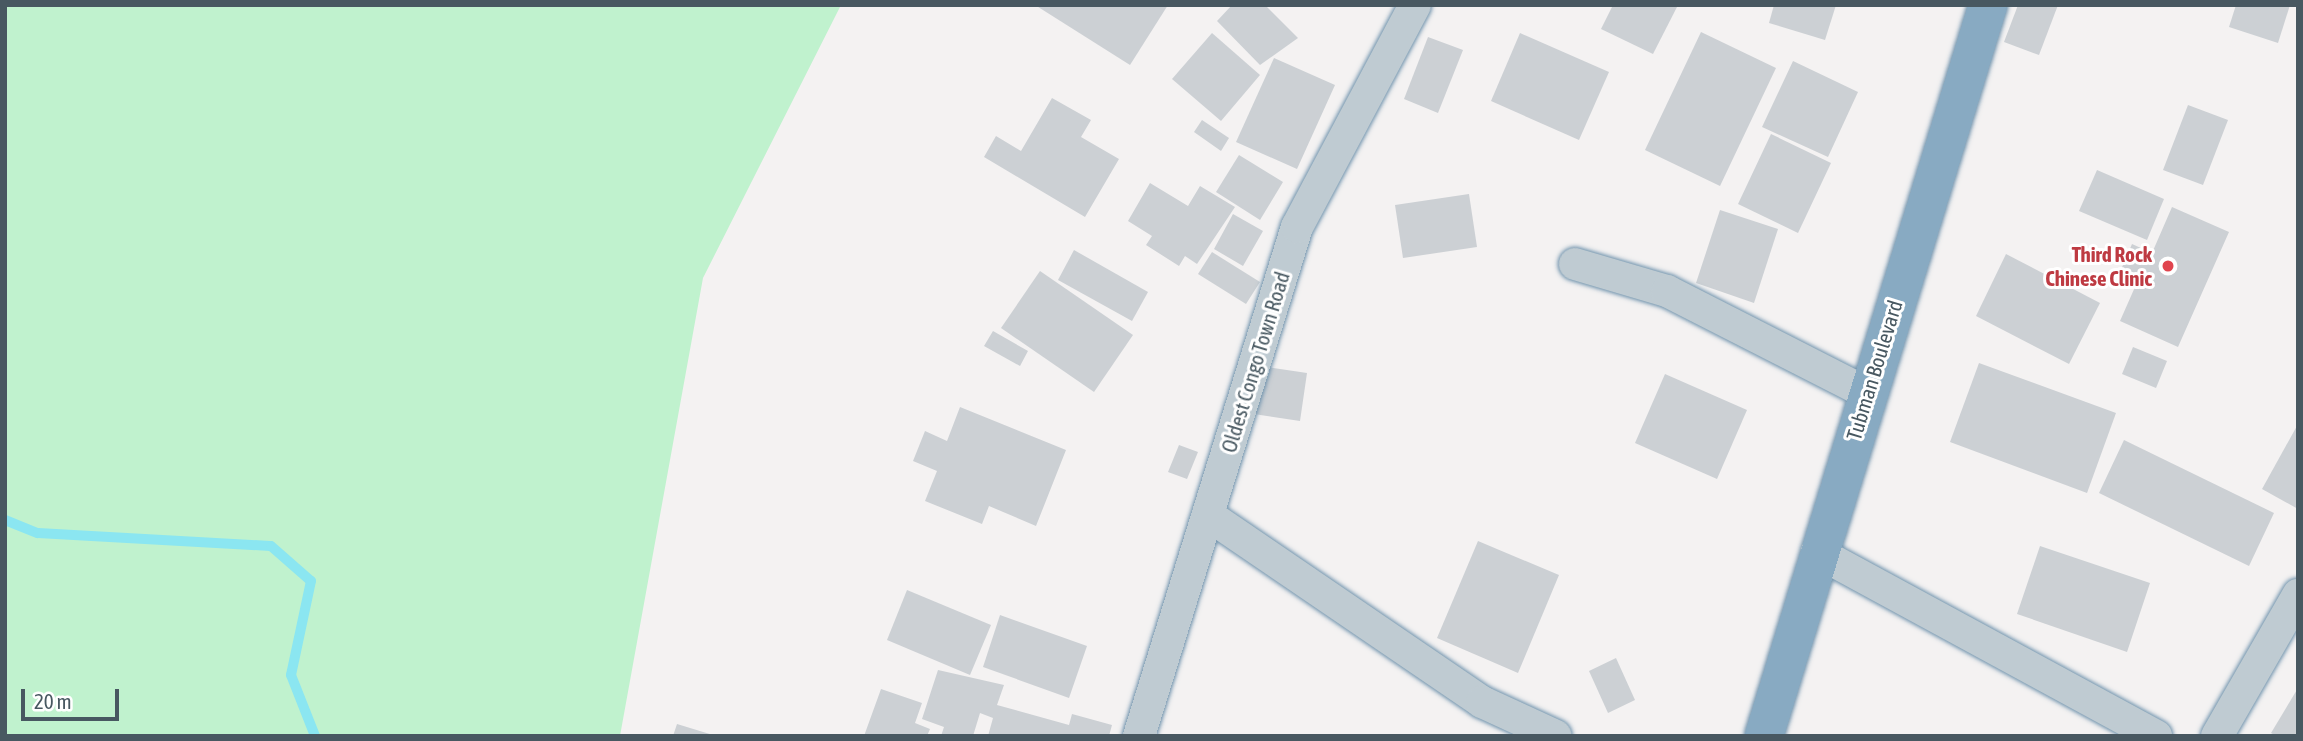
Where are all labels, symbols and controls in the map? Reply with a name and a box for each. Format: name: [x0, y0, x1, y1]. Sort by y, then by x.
place label: Third Rock Chinese Clinic: [2045, 241, 2152, 291]
marker: Third Rock Chinese Clinic: [2158, 256, 2178, 276]
street label: Oldest Congo Town Road: [1216, 269, 1294, 455]
street label: Tubman Boulevard: [1841, 297, 1907, 443]
scale bar: [24, 674, 122, 718]
text: 20 m: [34, 689, 72, 713]

